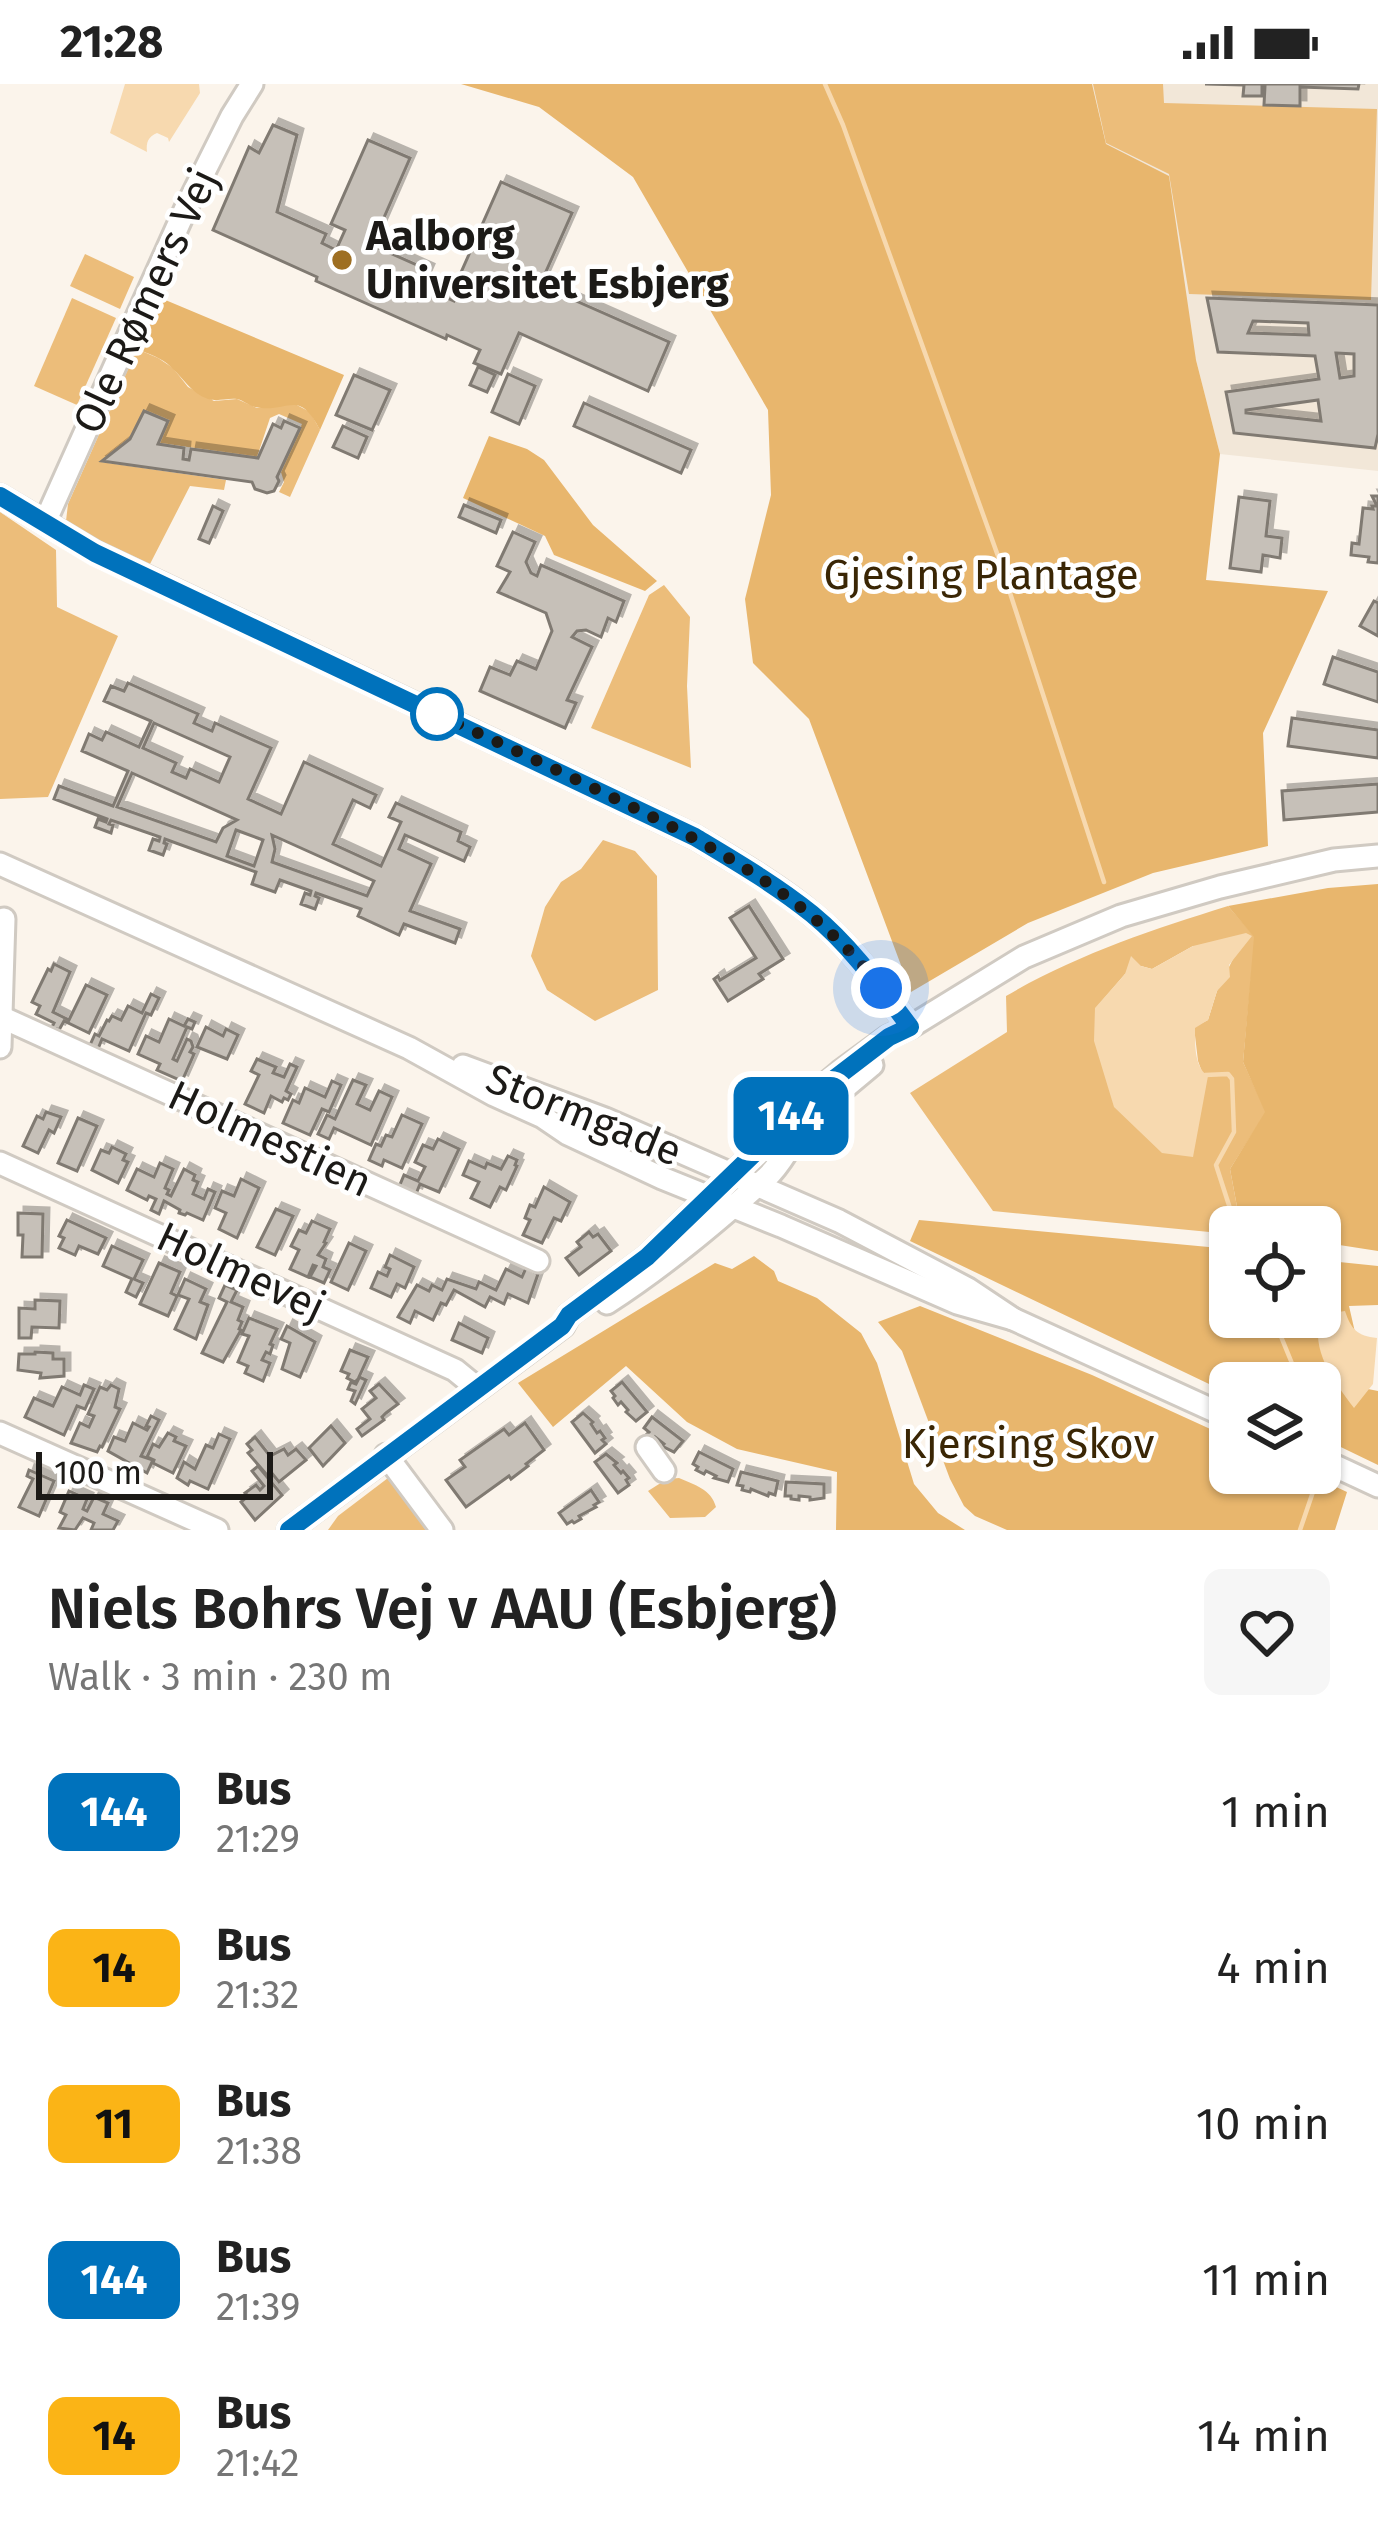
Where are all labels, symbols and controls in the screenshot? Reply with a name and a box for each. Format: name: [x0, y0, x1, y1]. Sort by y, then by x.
text: 21:28: [60, 15, 163, 69]
street label: Ole Rømers Vej: [63, 161, 229, 441]
place label: Aalborg Universitet Esbjerg: [365, 211, 730, 309]
marker: Aalborg Universitet Esbjerg: [329, 247, 355, 273]
park label: Gjesing Plantage: [823, 550, 1139, 600]
unlabelled marker: [412, 689, 462, 739]
your location: [851, 958, 911, 1018]
street label: Stormgade: [479, 1053, 689, 1177]
street label: Holmestien: [160, 1070, 380, 1208]
line badge: 144: [722, 1077, 860, 1155]
text: 144: [758, 1091, 824, 1141]
map controls: [1209, 1206, 1341, 1494]
button: locate: [1209, 1206, 1341, 1338]
street label: Holmevej: [149, 1211, 333, 1333]
button: layers: [1209, 1362, 1341, 1494]
park label: Kjersing Skov: [902, 1419, 1155, 1469]
scale bar: [36, 1446, 273, 1499]
text: 100 m: [54, 1453, 142, 1493]
button: heart: [1204, 1569, 1330, 1695]
text: Niels Bohrs Vej v AAU (Esbjerg): [48, 1575, 837, 1643]
text: Walk · 3 min · 230 m: [48, 1654, 393, 1700]
text: Bus: [216, 1762, 291, 1816]
text: 1 min: [1221, 1785, 1330, 1839]
text: 144: [81, 1787, 147, 1837]
text: 21:29: [216, 1816, 300, 1862]
text: Bus: [216, 1918, 291, 1972]
text: 4 min: [1217, 1941, 1330, 1995]
text: 14: [92, 1943, 136, 1993]
text: 21:32: [216, 1972, 299, 2018]
text: Bus: [216, 2074, 291, 2128]
text: 10 min: [1196, 2097, 1330, 2151]
text: 11: [95, 2099, 133, 2149]
text: 21:38: [216, 2128, 302, 2174]
text: Bus: [216, 2230, 291, 2284]
text: 11 min: [1202, 2253, 1330, 2307]
text: 144: [81, 2255, 147, 2305]
text: 21:39: [216, 2284, 300, 2330]
text: Bus: [216, 2386, 291, 2440]
text: 14 min: [1197, 2409, 1330, 2463]
text: 14: [92, 2411, 136, 2461]
text: 21:42: [216, 2440, 300, 2486]

